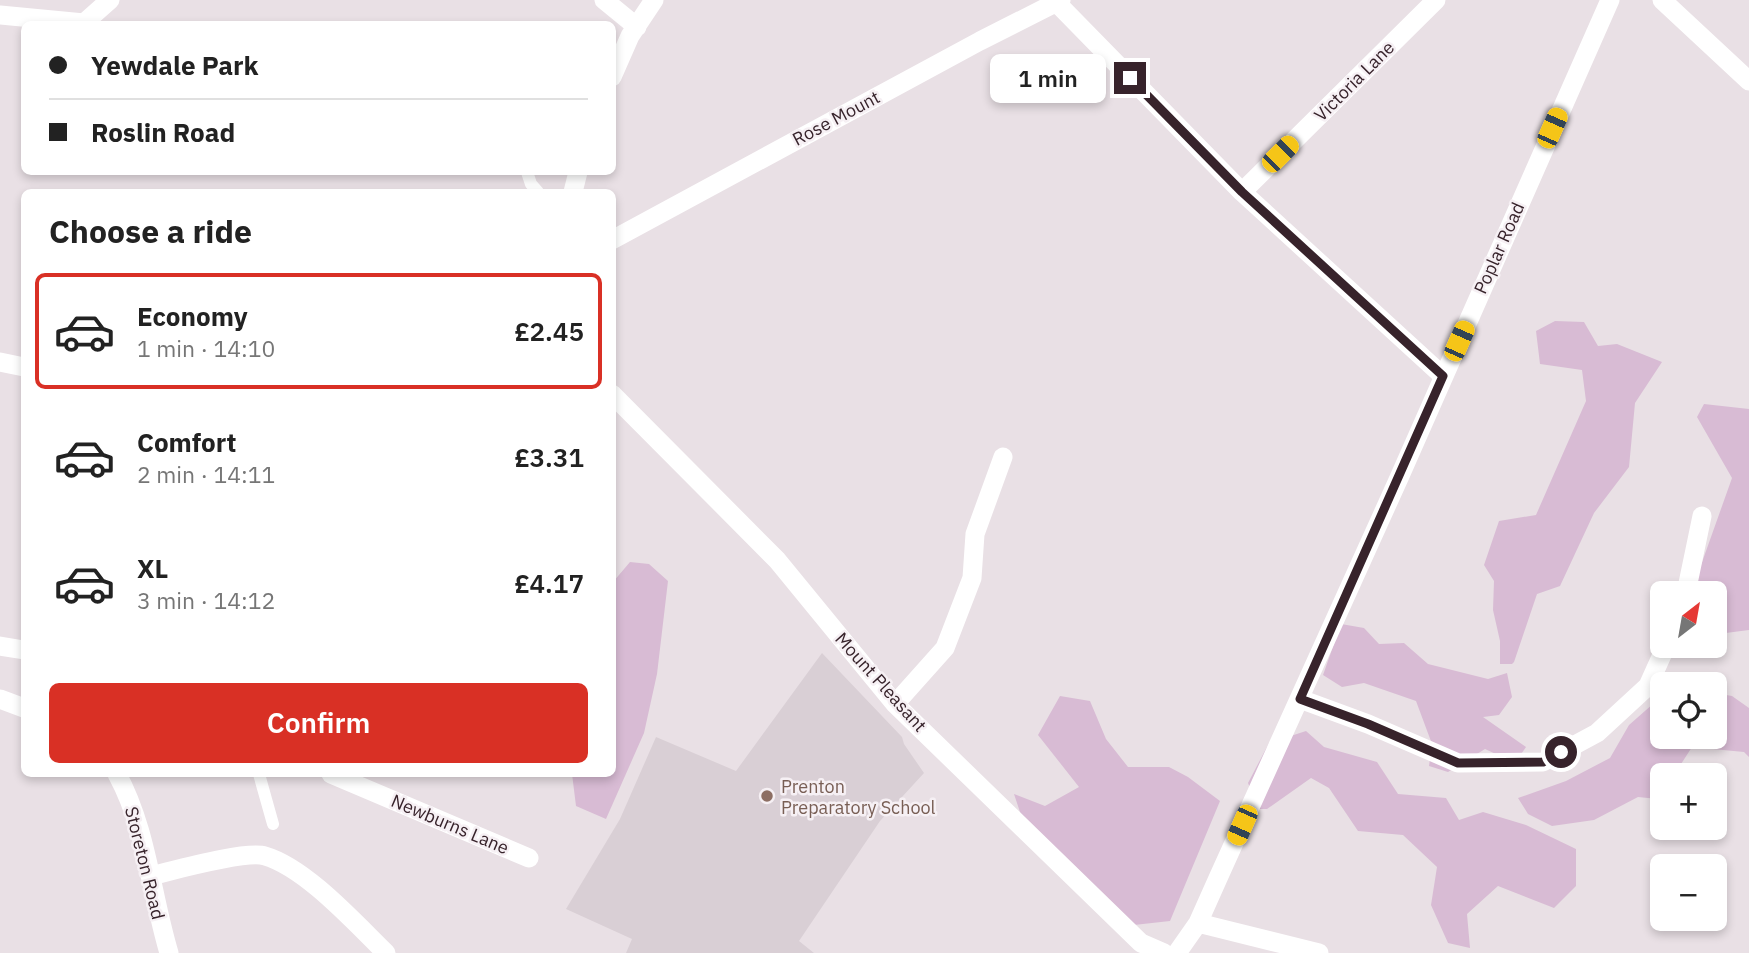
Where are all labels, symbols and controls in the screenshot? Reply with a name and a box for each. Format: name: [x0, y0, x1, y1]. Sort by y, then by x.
street label: Victoria Lane: [1309, 36, 1399, 126]
text: Yewdale Park: [91, 48, 259, 82]
callout: 1 min: [990, 54, 1106, 102]
route end: [1114, 62, 1146, 94]
text: 1 min: [1018, 63, 1078, 93]
street label: Rose Mount: [788, 85, 884, 151]
car: [1534, 105, 1571, 151]
text: Roslin Road: [91, 115, 235, 149]
car: [1258, 132, 1303, 176]
street label: Poplar Road: [1469, 199, 1529, 297]
text: Choose a ride: [49, 210, 252, 252]
text: Economy: [137, 299, 248, 333]
icon: car: [53, 300, 116, 363]
text: £2.45: [514, 314, 584, 348]
car: [1441, 318, 1478, 364]
text: 1 min · 14:10: [137, 333, 275, 363]
text: Comfort: [137, 425, 236, 459]
icon: car: [53, 426, 116, 489]
text: £3.31: [514, 440, 584, 474]
text: 2 min · 14:11: [137, 459, 275, 489]
text: XL: [137, 551, 168, 585]
icon: car: [53, 552, 116, 615]
text: £4.17: [514, 566, 584, 600]
north arrow: [1650, 581, 1727, 658]
map controls: [1650, 581, 1727, 931]
text: 3 min · 14:12: [137, 585, 275, 615]
street label: Mount Pleasant: [830, 628, 932, 736]
button: locate: [1650, 672, 1727, 749]
button: Confirm: [49, 683, 588, 763]
route start: [1545, 736, 1577, 768]
button: +: [1650, 763, 1727, 840]
place label: Prenton Preparatory School: [781, 775, 936, 819]
marker: Prenton Preparatory School: [759, 788, 775, 804]
street label: Newburns Lane: [388, 789, 512, 859]
car: [1224, 802, 1261, 848]
street label: Storeton Road: [120, 804, 170, 922]
button: −: [1650, 854, 1727, 931]

